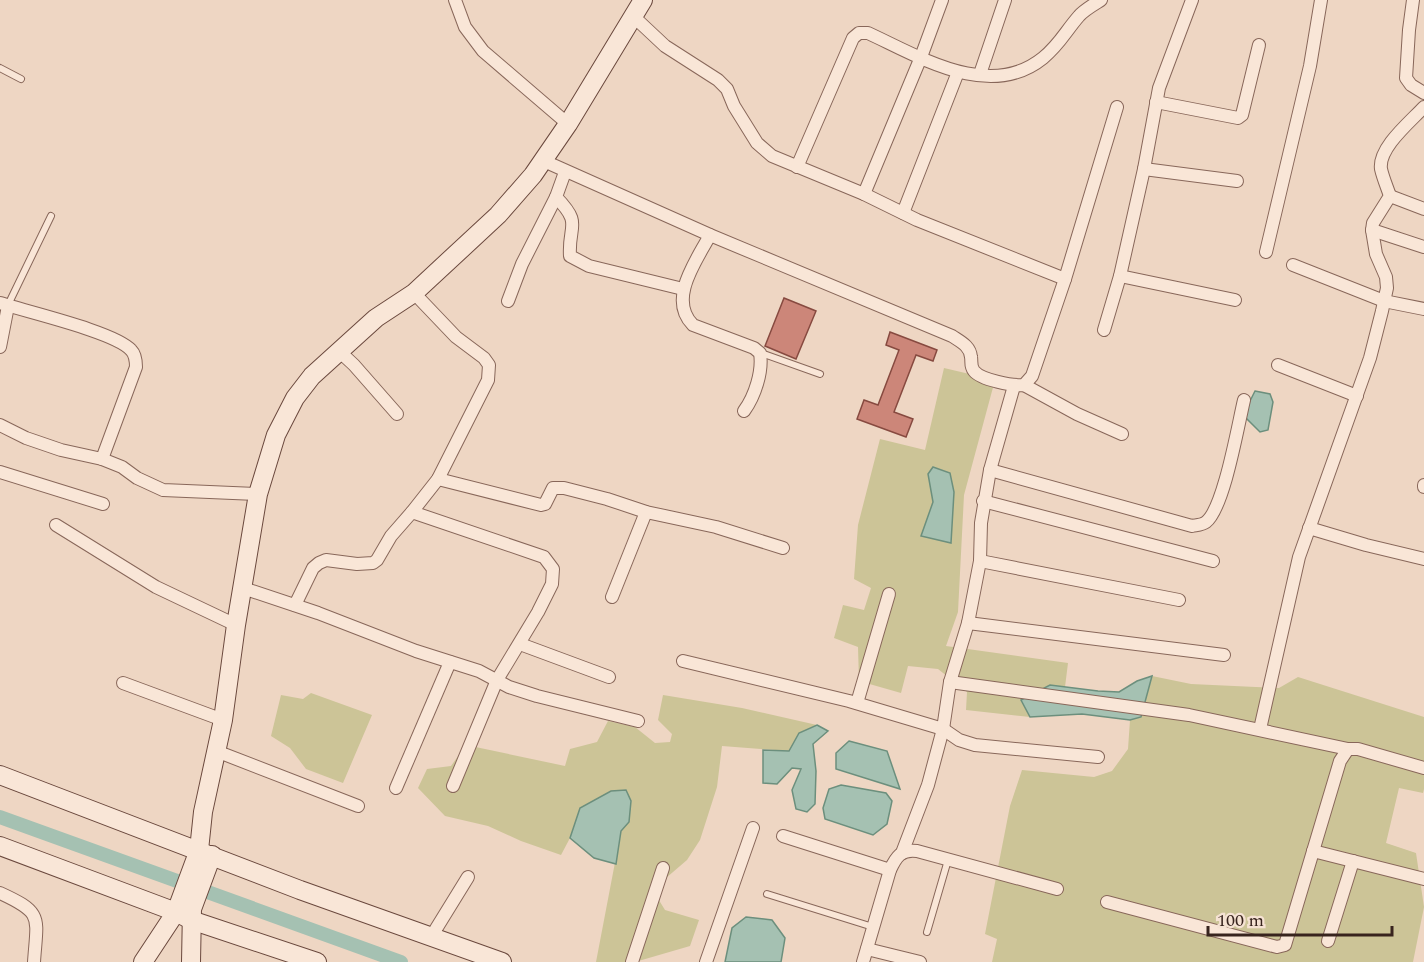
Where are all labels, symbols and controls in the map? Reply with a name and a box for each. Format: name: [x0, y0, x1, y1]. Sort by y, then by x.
scale bar: [1208, 899, 1392, 937]
text: 100 m: [1217, 907, 1264, 934]

